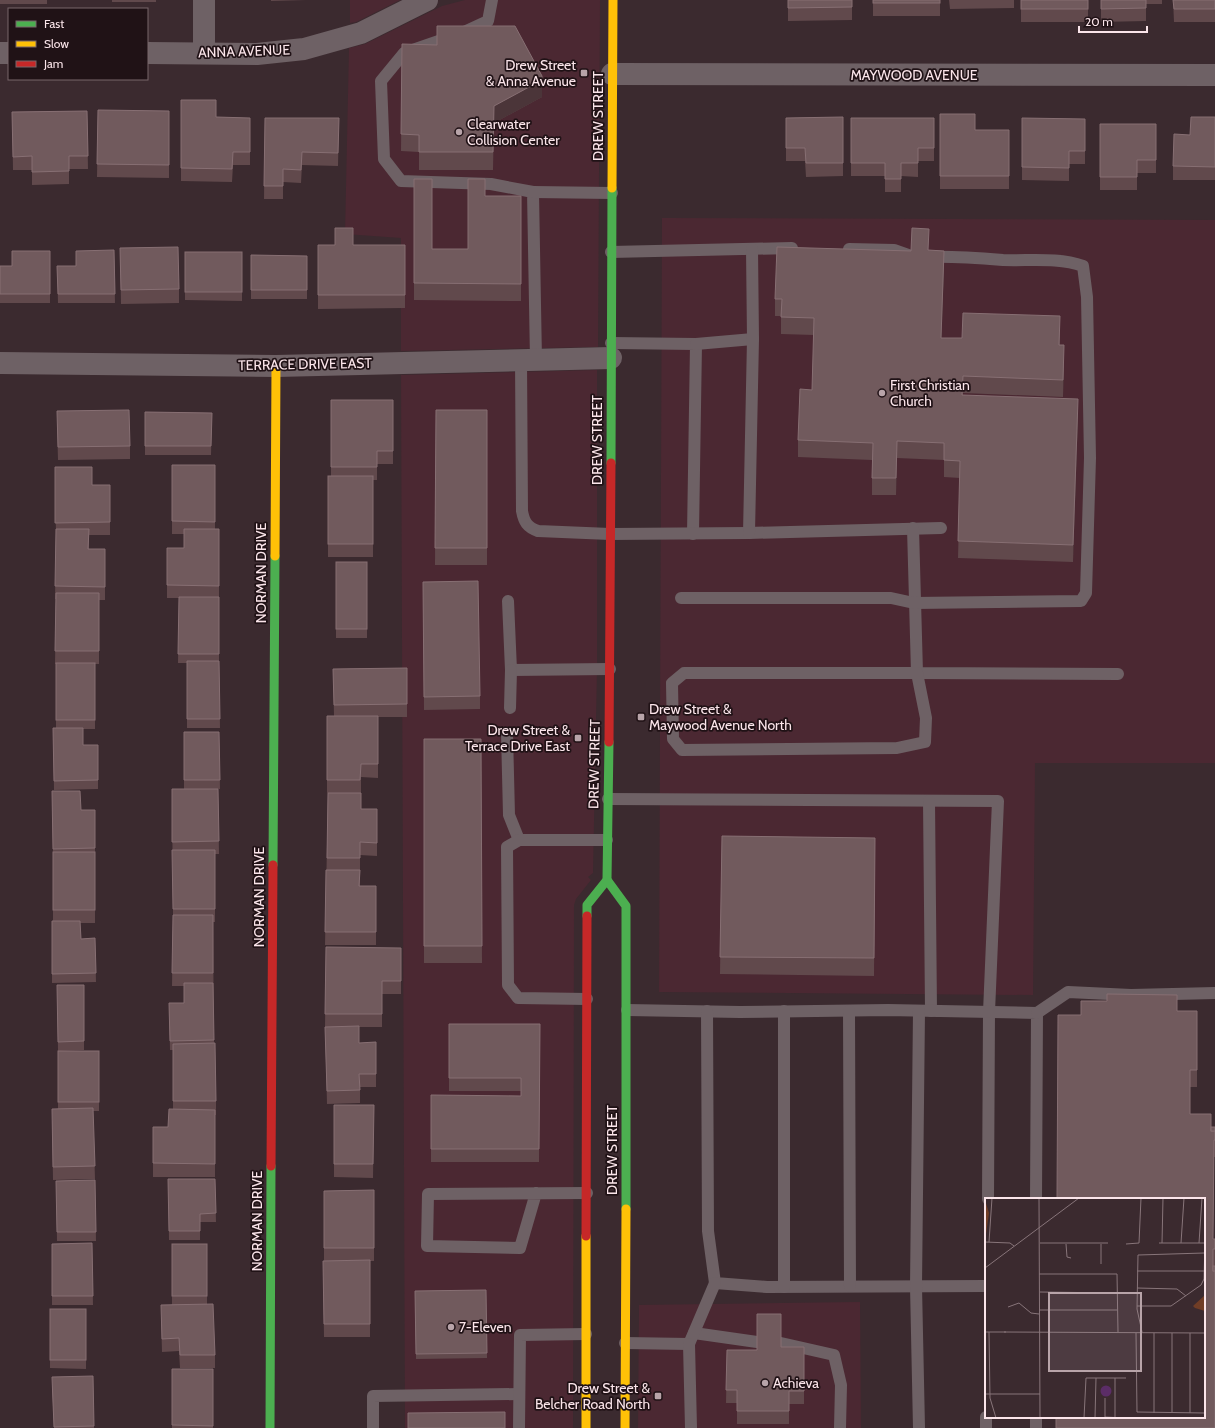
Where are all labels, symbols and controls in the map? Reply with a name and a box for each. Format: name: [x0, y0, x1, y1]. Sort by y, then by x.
legend: [8, 8, 148, 80]
scale bar: [1079, 8, 1147, 34]
text: 20 m: [1085, 14, 1113, 29]
text: Fast: [44, 16, 64, 31]
text: Slow: [44, 36, 69, 51]
street label: ANNA AVENUE: [198, 40, 291, 62]
text: Jam: [43, 56, 63, 71]
place label: Drew Street & Anna Avenue: [486, 56, 576, 90]
street label: MAYWOOD AVENUE: [850, 66, 978, 84]
marker: Drew Street & Anna Avenue: [579, 68, 589, 78]
street label: DREW STREET: [589, 71, 607, 161]
place label: Clearwater Collision Center: [467, 115, 560, 149]
marker: Clearwater Collision Center: [454, 127, 464, 137]
street label: TERRACE DRIVE EAST: [238, 354, 373, 374]
place label: First Christian Church: [890, 376, 970, 410]
marker: First Christian Church: [877, 388, 887, 398]
street label: DREW STREET: [588, 395, 606, 485]
street label: NORMAN DRIVE: [252, 522, 270, 623]
place label: Drew Street & Maywood Avenue North: [649, 700, 792, 734]
marker: Drew Street & Maywood Avenue North: [636, 712, 646, 722]
street label: DREW STREET: [584, 718, 604, 809]
place label: Drew Street & Terrace Drive East: [465, 721, 570, 755]
marker: Drew Street & Terrace Drive East: [573, 733, 583, 743]
street label: NORMAN DRIVE: [250, 846, 268, 947]
street label: DREW STREET: [603, 1105, 621, 1195]
street label: NORMAN DRIVE: [248, 1170, 266, 1271]
inset map: [985, 1198, 1205, 1418]
place label: 7-Eleven: [459, 1318, 512, 1336]
marker: 7-Eleven: [446, 1322, 456, 1332]
place label: Achieva: [773, 1374, 819, 1392]
marker: Achieva: [760, 1378, 770, 1388]
place label: Drew Street & Belcher Road North: [535, 1379, 650, 1413]
marker: Drew Street & Belcher Road North: [653, 1391, 663, 1401]

